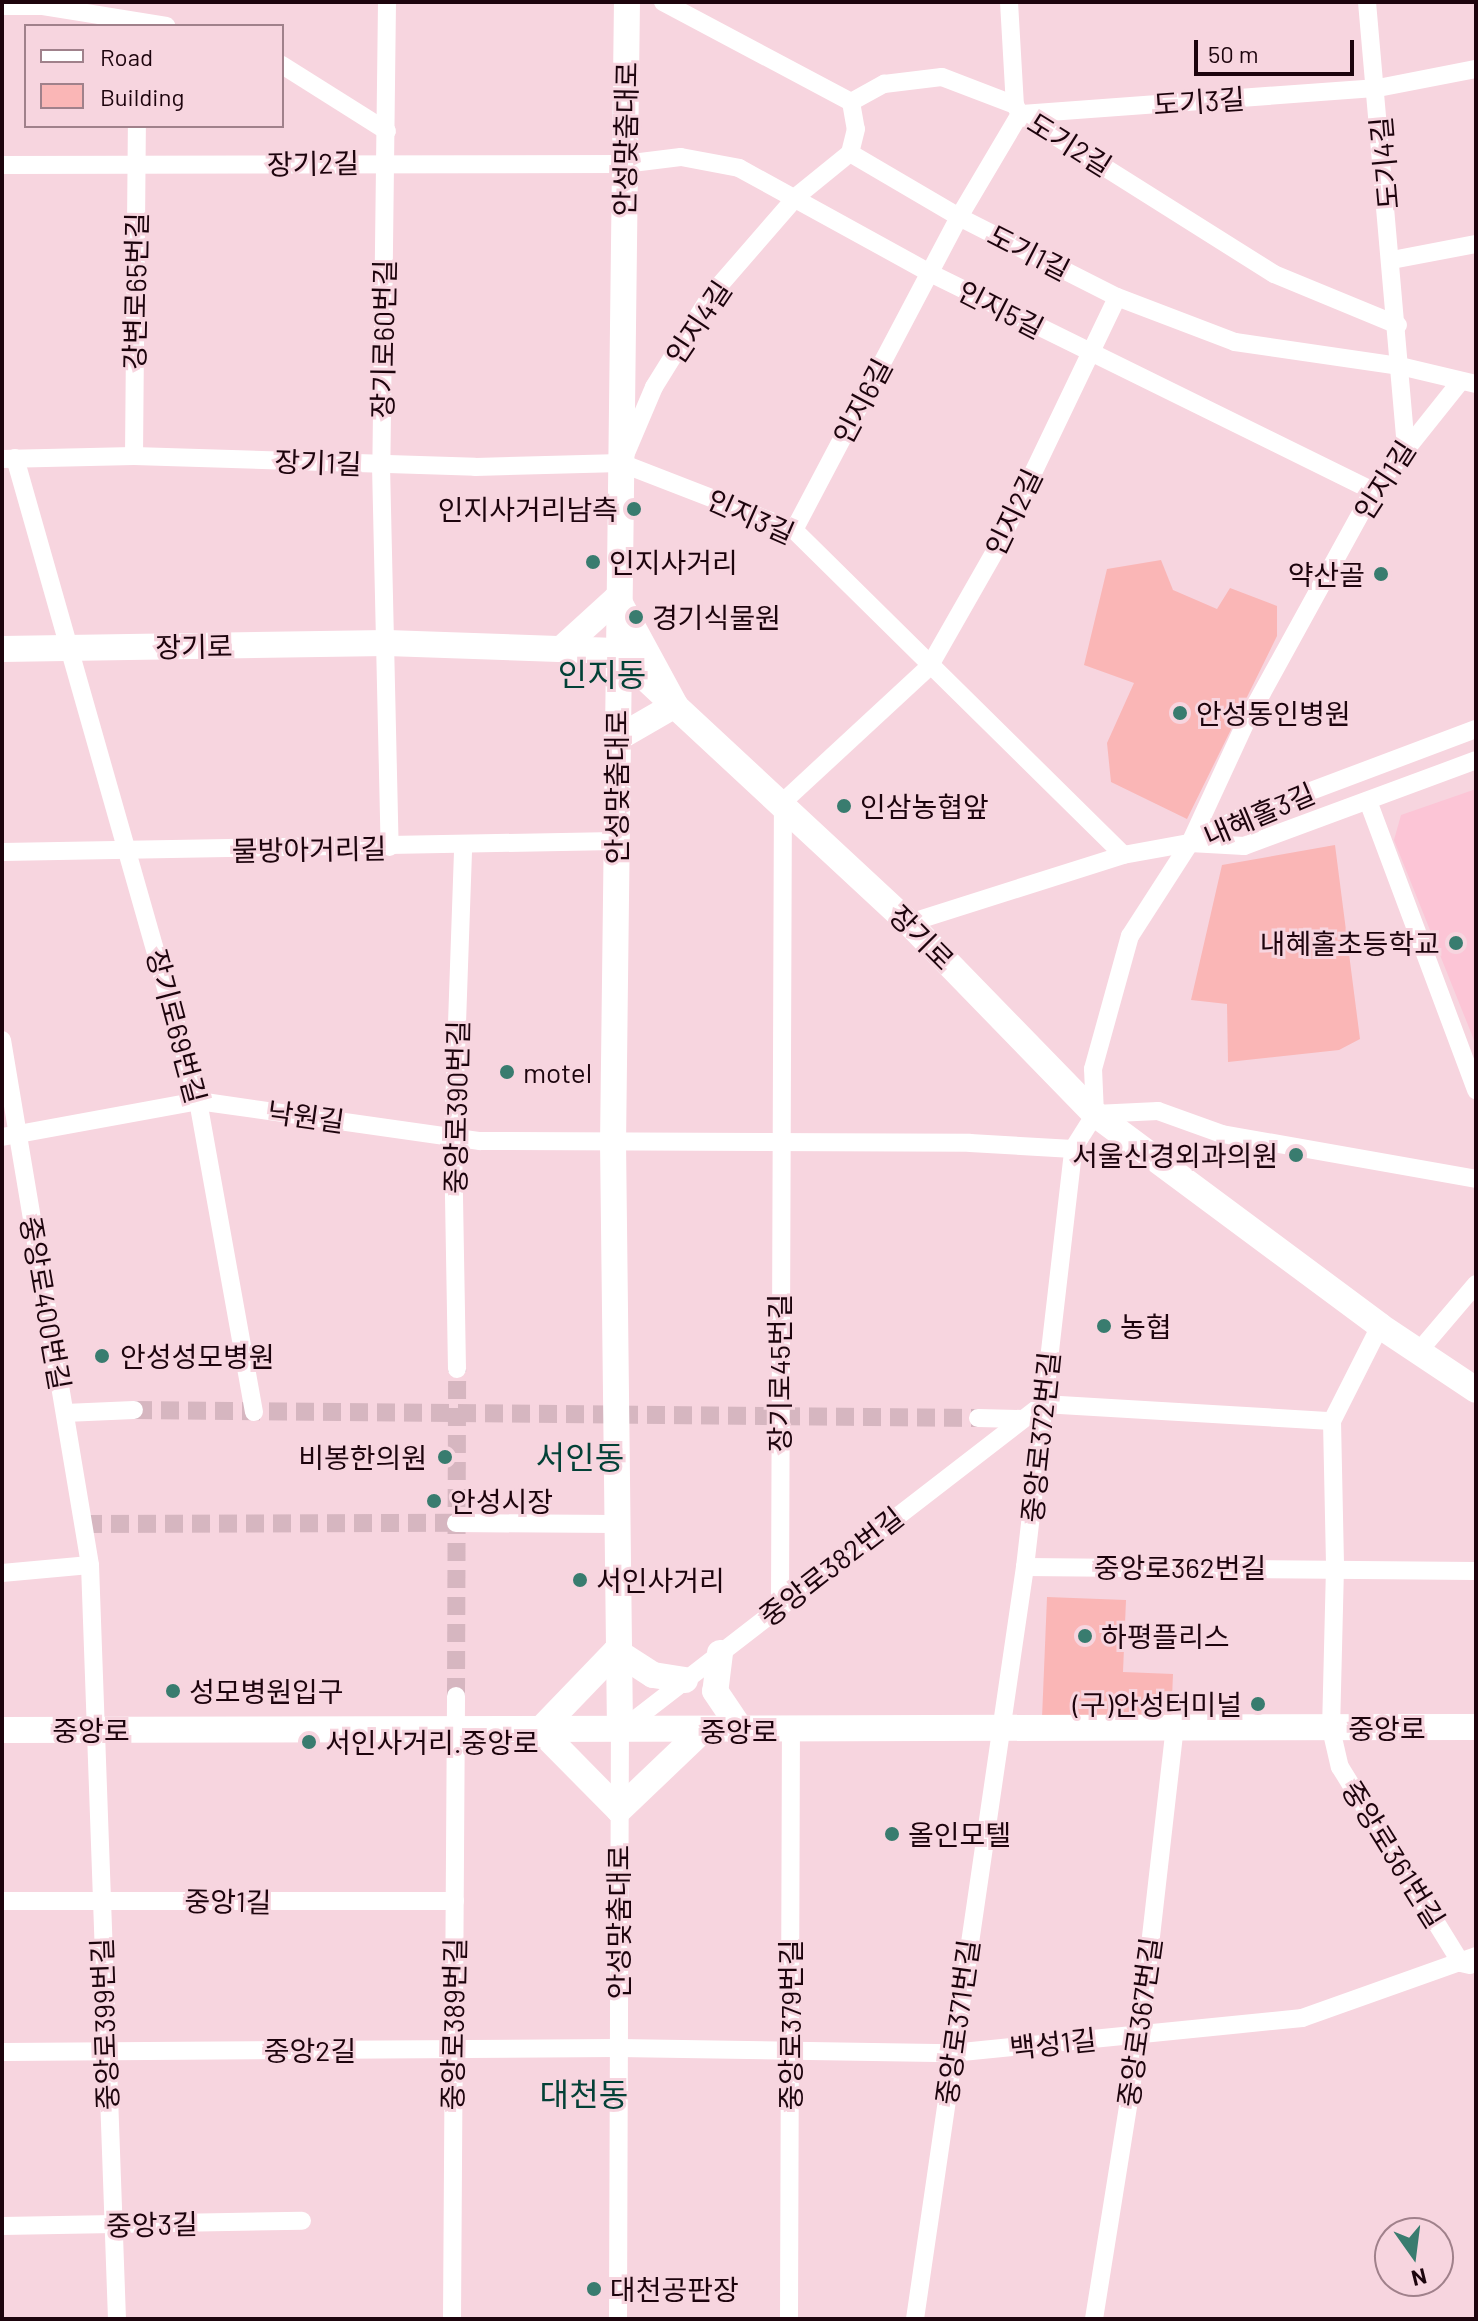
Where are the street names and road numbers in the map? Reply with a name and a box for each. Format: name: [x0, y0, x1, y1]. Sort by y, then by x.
street label: 안성맞춤대로: [607, 61, 643, 217]
street label: 도기3길: [1152, 81, 1246, 121]
street label: 도기2길: [1022, 105, 1118, 183]
street label: 도기4길: [1363, 115, 1405, 211]
street label: 장기2길: [267, 145, 359, 181]
street label: 강변로65번길: [117, 212, 153, 370]
street label: 도기1길: [983, 217, 1075, 287]
street label: 장기로60번길: [365, 259, 401, 419]
street label: 인지5길: [953, 273, 1049, 345]
street label: 인지4길: [658, 274, 738, 370]
street label: 인지6길: [826, 353, 898, 449]
street label: 인지1길: [1346, 434, 1422, 526]
street label: 장기1길: [274, 444, 362, 480]
street label: 인지2길: [978, 463, 1048, 561]
street label: 인지3길: [702, 482, 800, 550]
street label: 장기로: [155, 629, 233, 663]
street label: 안성맞춤대로: [599, 710, 633, 864]
street label: 내혜홀3길: [1198, 776, 1320, 852]
street label: 물방아거리길: [231, 831, 387, 867]
street label: 장기로: [883, 898, 961, 976]
street label: 장기로69번길: [140, 945, 214, 1107]
street label: 중앙로390번길: [438, 1020, 474, 1194]
street label: 낙원길: [265, 1094, 347, 1138]
street label: 중앙로400번길: [14, 1213, 78, 1393]
street label: 장기로45번길: [762, 1294, 796, 1452]
street label: 중앙로372번길: [1014, 1350, 1066, 1524]
street label: 중앙로382번길: [753, 1500, 909, 1632]
street label: 중앙로362번길: [1094, 1550, 1266, 1584]
street label: 중앙로: [1348, 1711, 1426, 1745]
street label: 중앙로: [52, 1713, 130, 1747]
street label: 중앙로: [700, 1714, 778, 1748]
street label: 중앙로361번길: [1336, 1774, 1452, 1934]
street label: 안성맞춤대로: [601, 1845, 635, 1999]
street label: 중앙1길: [184, 1883, 272, 1919]
street label: 중앙로367번길: [1110, 1935, 1168, 2109]
street label: 중앙로399번길: [84, 1937, 124, 2111]
street label: 중앙로371번길: [929, 1937, 985, 2107]
street label: 중앙로389번길: [435, 1938, 471, 2110]
street label: 중앙로379번길: [773, 1939, 807, 2111]
street label: 백성1길: [1008, 2022, 1098, 2064]
street label: 중앙2길: [264, 2033, 356, 2067]
street label: 중앙3길: [106, 2206, 198, 2242]

